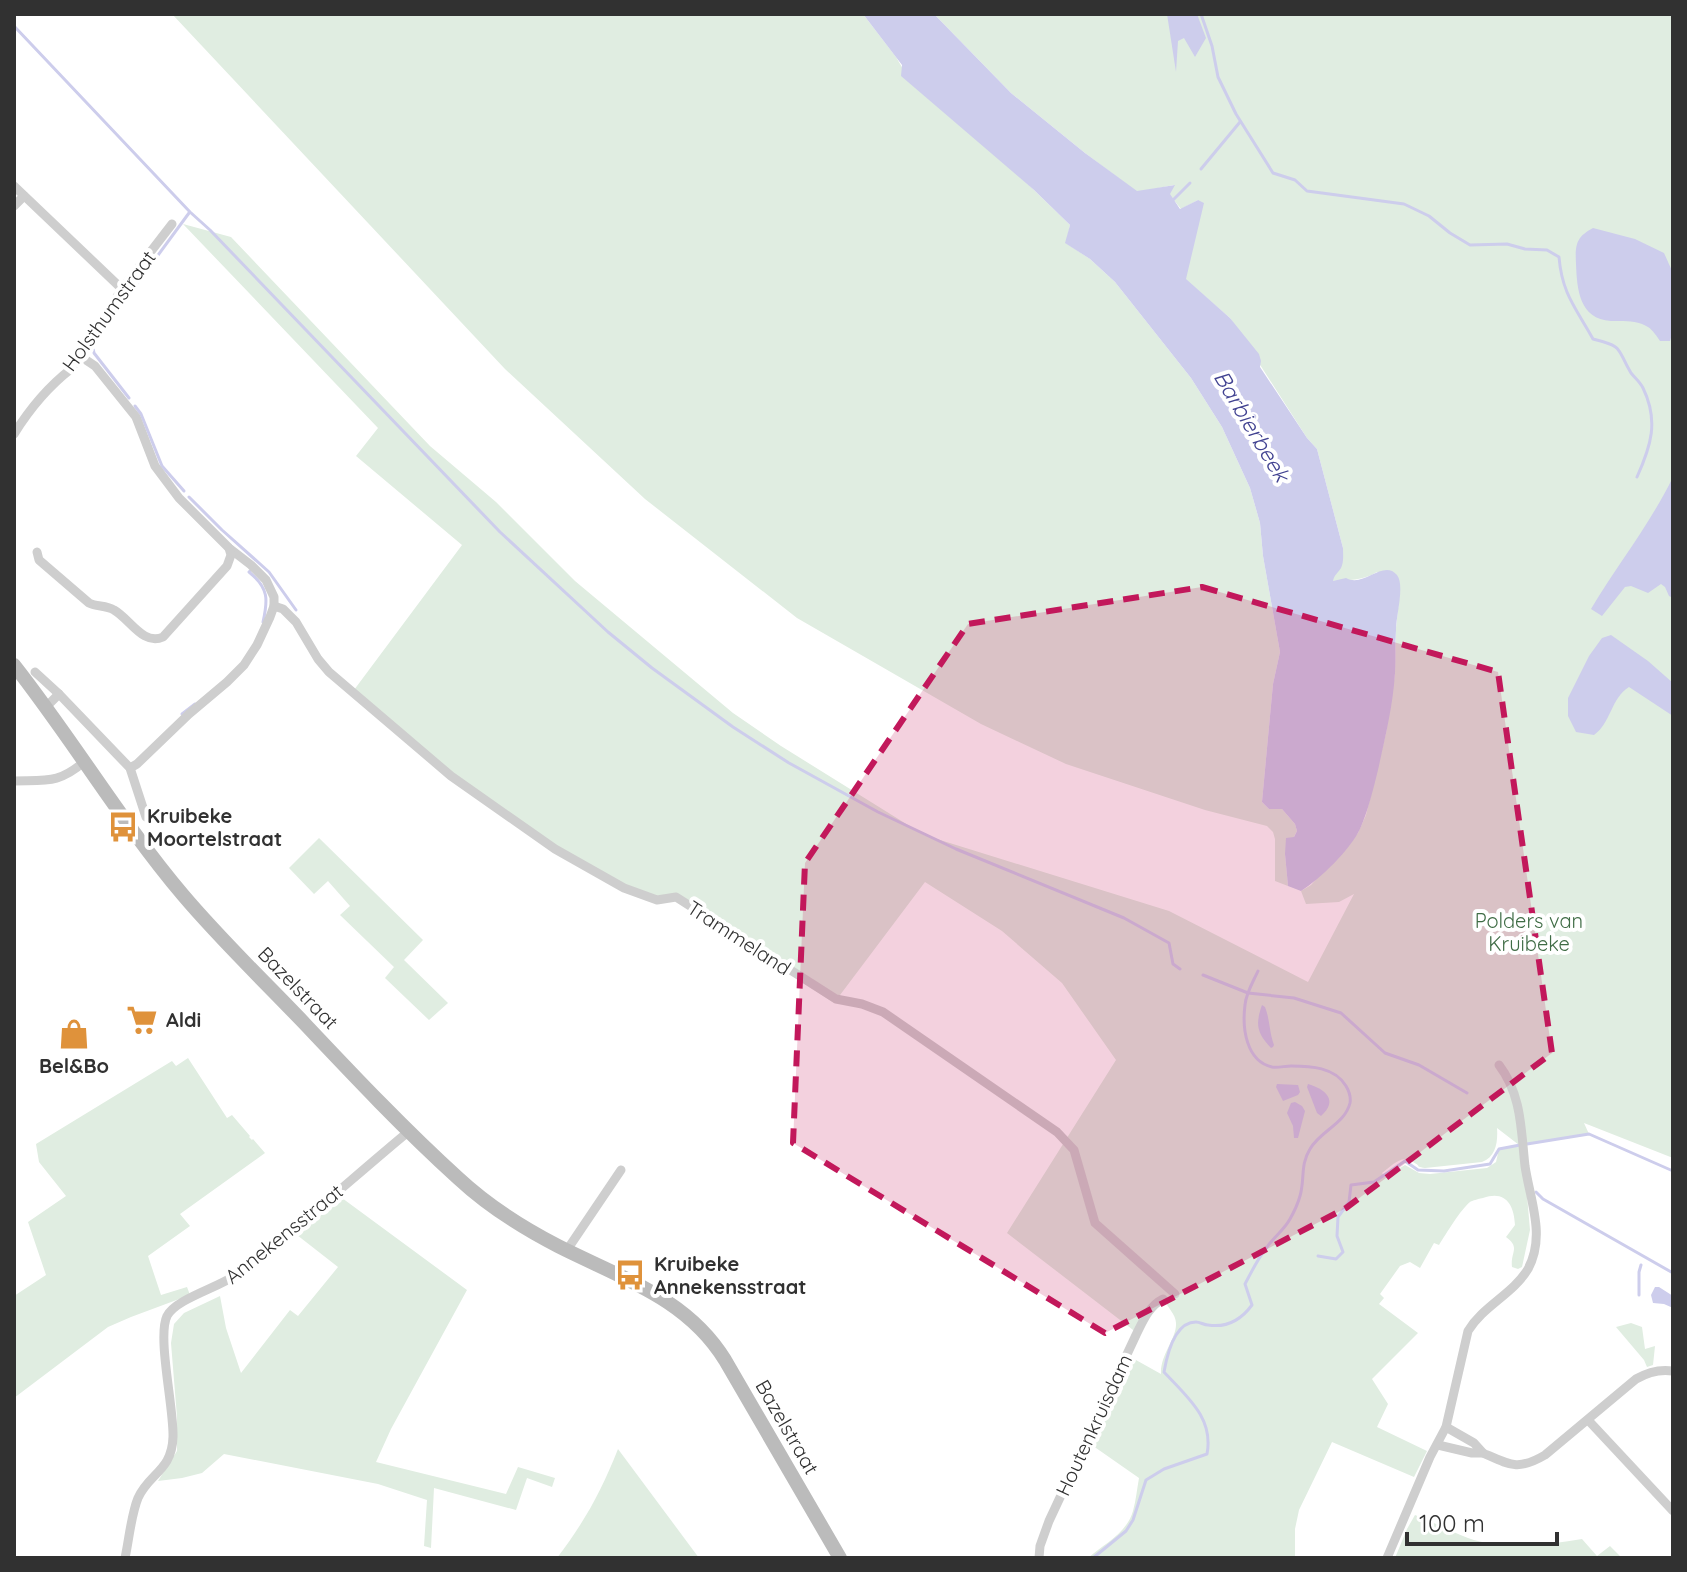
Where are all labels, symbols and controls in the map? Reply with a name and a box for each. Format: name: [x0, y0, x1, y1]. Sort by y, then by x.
street label: Holsthumstraat: [56, 245, 161, 376]
water label: Barbierbeek: [1208, 365, 1297, 489]
place label: Kruibeke Moortelstraat: [147, 803, 282, 851]
bus stop icon: Kruibeke Moortelstraat: [106, 810, 140, 844]
street label: Trammeland: [683, 895, 796, 980]
park label: Polders van Kruibeke: [1475, 908, 1583, 956]
street label: Bazelstraat: [253, 941, 344, 1034]
supermarket icon: Aldi: [125, 1003, 159, 1037]
place label: Aldi: [166, 1007, 201, 1032]
shop icon: Bel&Bo: [57, 1017, 91, 1051]
place label: Bel&Bo: [39, 1053, 109, 1078]
street label: Annekensstraat: [220, 1178, 348, 1289]
place label: Kruibeke Annekensstraat: [654, 1251, 806, 1299]
bus stop icon: Kruibeke Annekensstraat: [613, 1258, 647, 1292]
street label: Houtenkruisdam: [1050, 1350, 1137, 1500]
street label: Bazelstraat: [750, 1375, 825, 1479]
scale bar: [1407, 1496, 1557, 1546]
text: 100 m: [1419, 1508, 1485, 1538]

